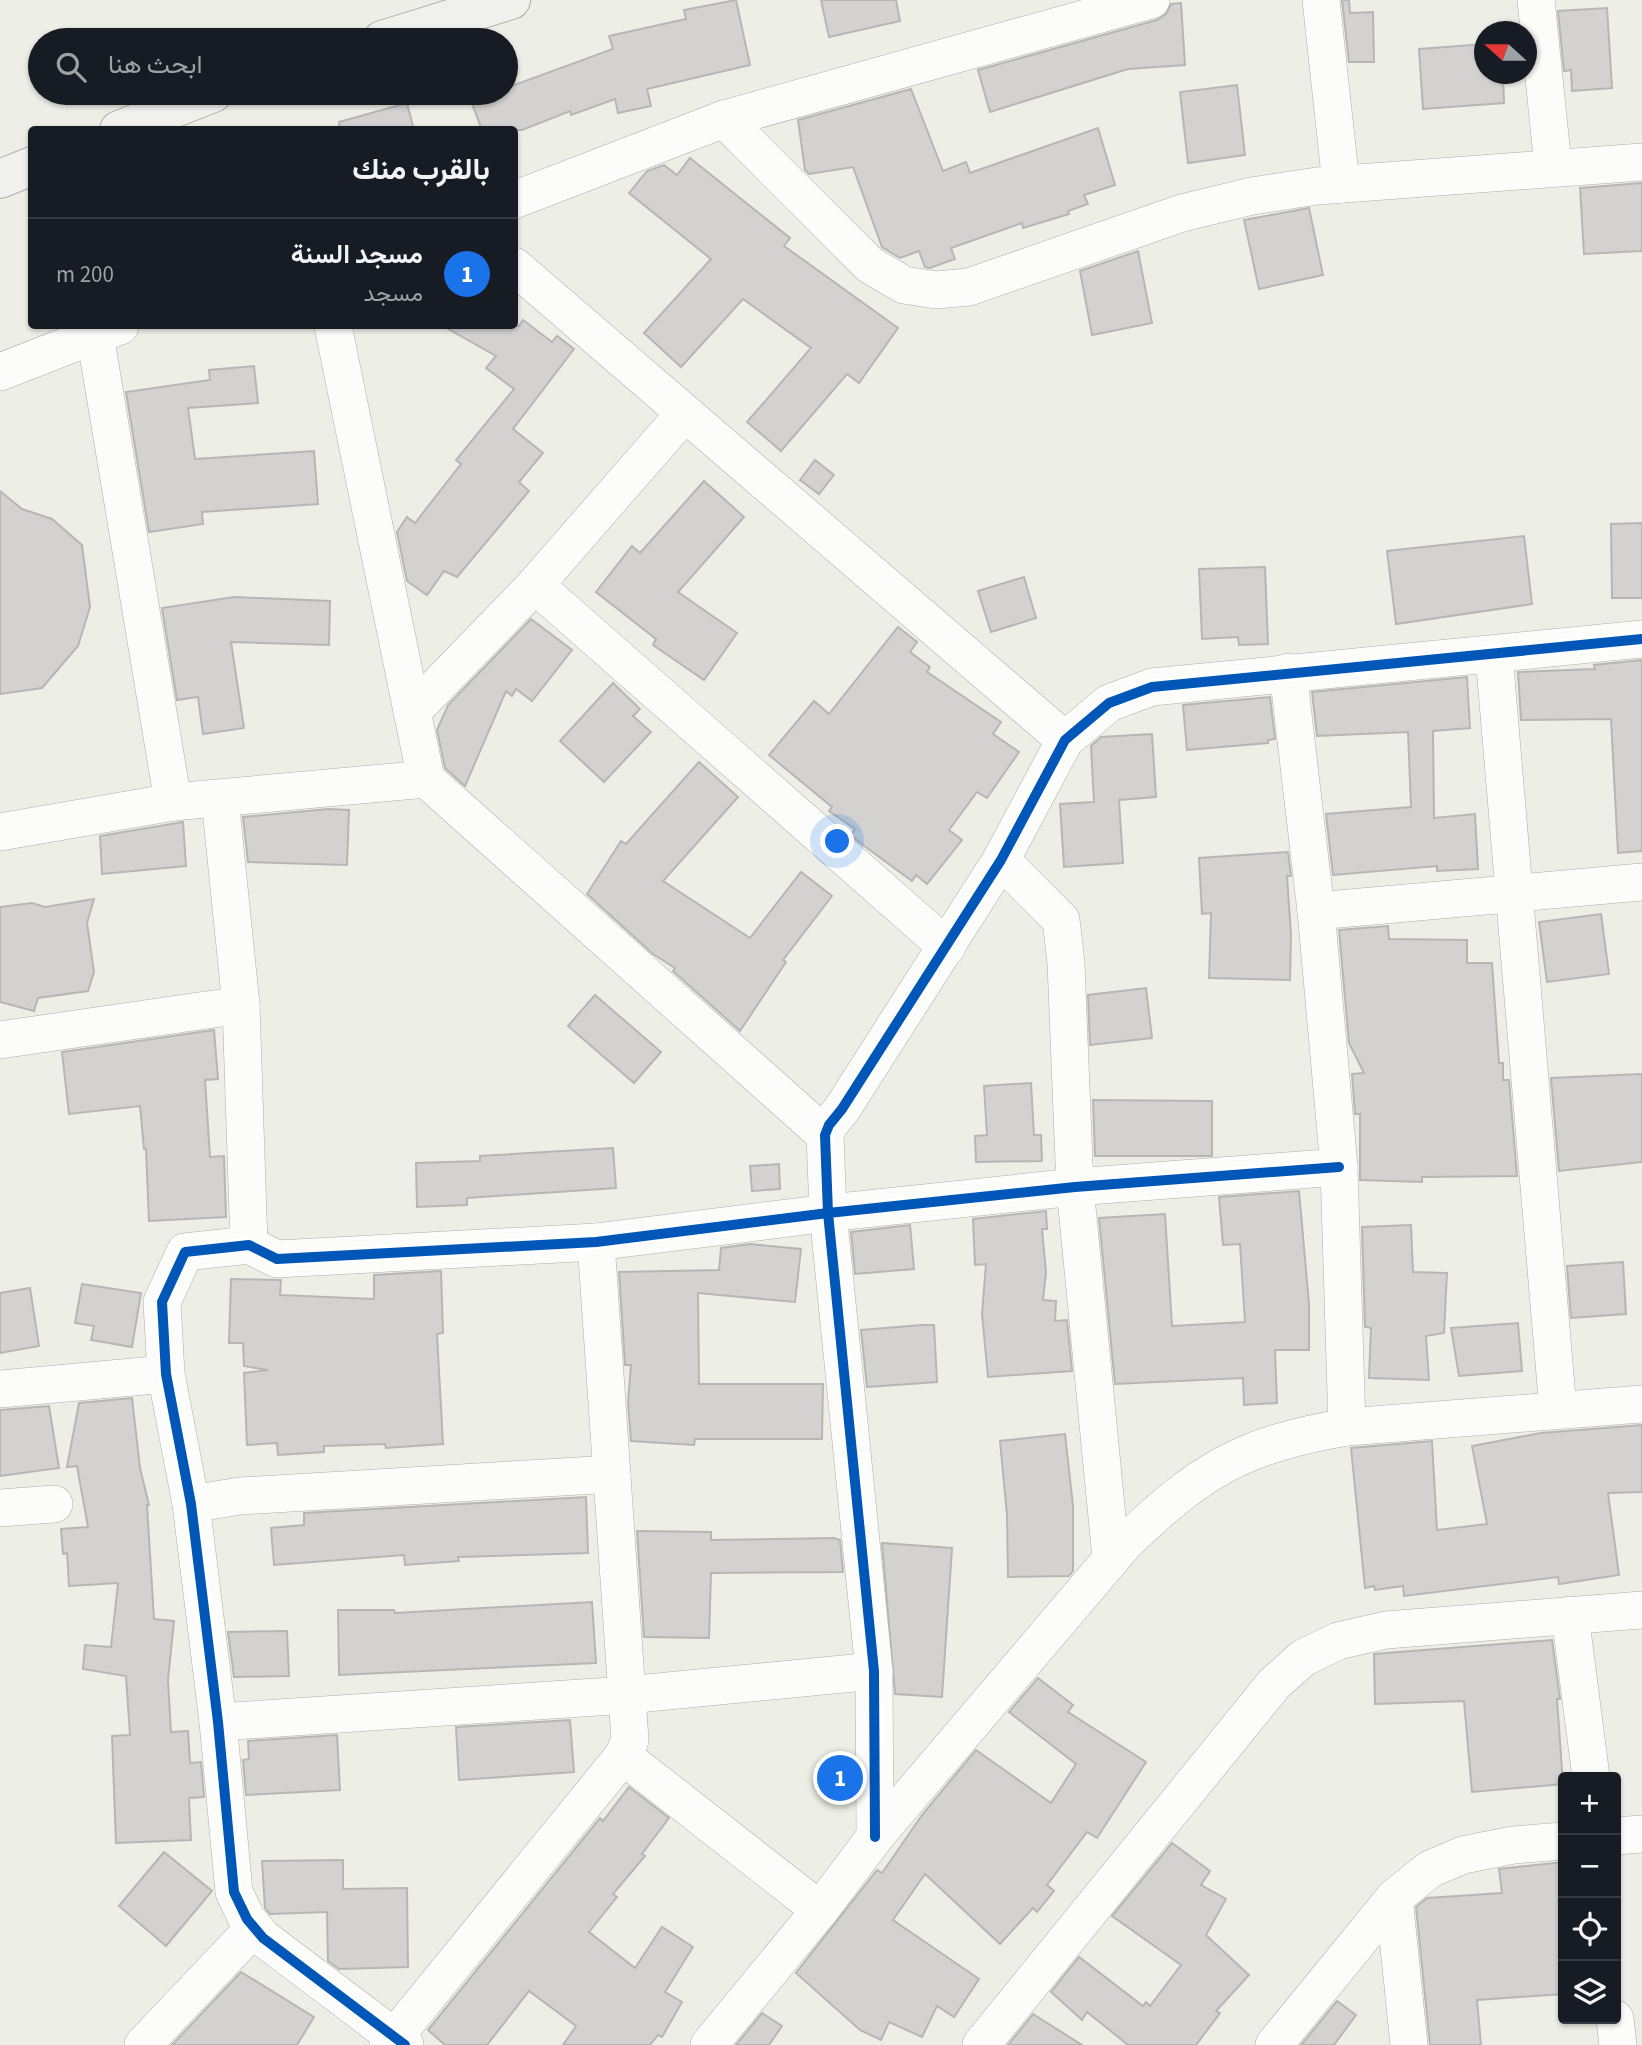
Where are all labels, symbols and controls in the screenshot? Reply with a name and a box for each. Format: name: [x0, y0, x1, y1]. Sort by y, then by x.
north arrow: [1474, 21, 1537, 84]
search box: [28, 28, 518, 105]
text: ابحث هنا: [108, 46, 202, 83]
icon: search: [52, 48, 90, 86]
text: بالقرب منك: [352, 148, 490, 191]
text: مسجد السنة: [291, 236, 423, 273]
text: 200 m: [56, 258, 114, 291]
text: 1: [461, 258, 473, 291]
text: مسجد: [363, 277, 423, 310]
your location: [820, 824, 854, 858]
pin: 1: [817, 1752, 863, 1804]
map controls: [1558, 1772, 1621, 2024]
button: +: [1558, 1772, 1621, 1835]
button: −: [1558, 1835, 1621, 1898]
button: locate: [1558, 1898, 1621, 1961]
button: layers: [1558, 1961, 1621, 2024]

